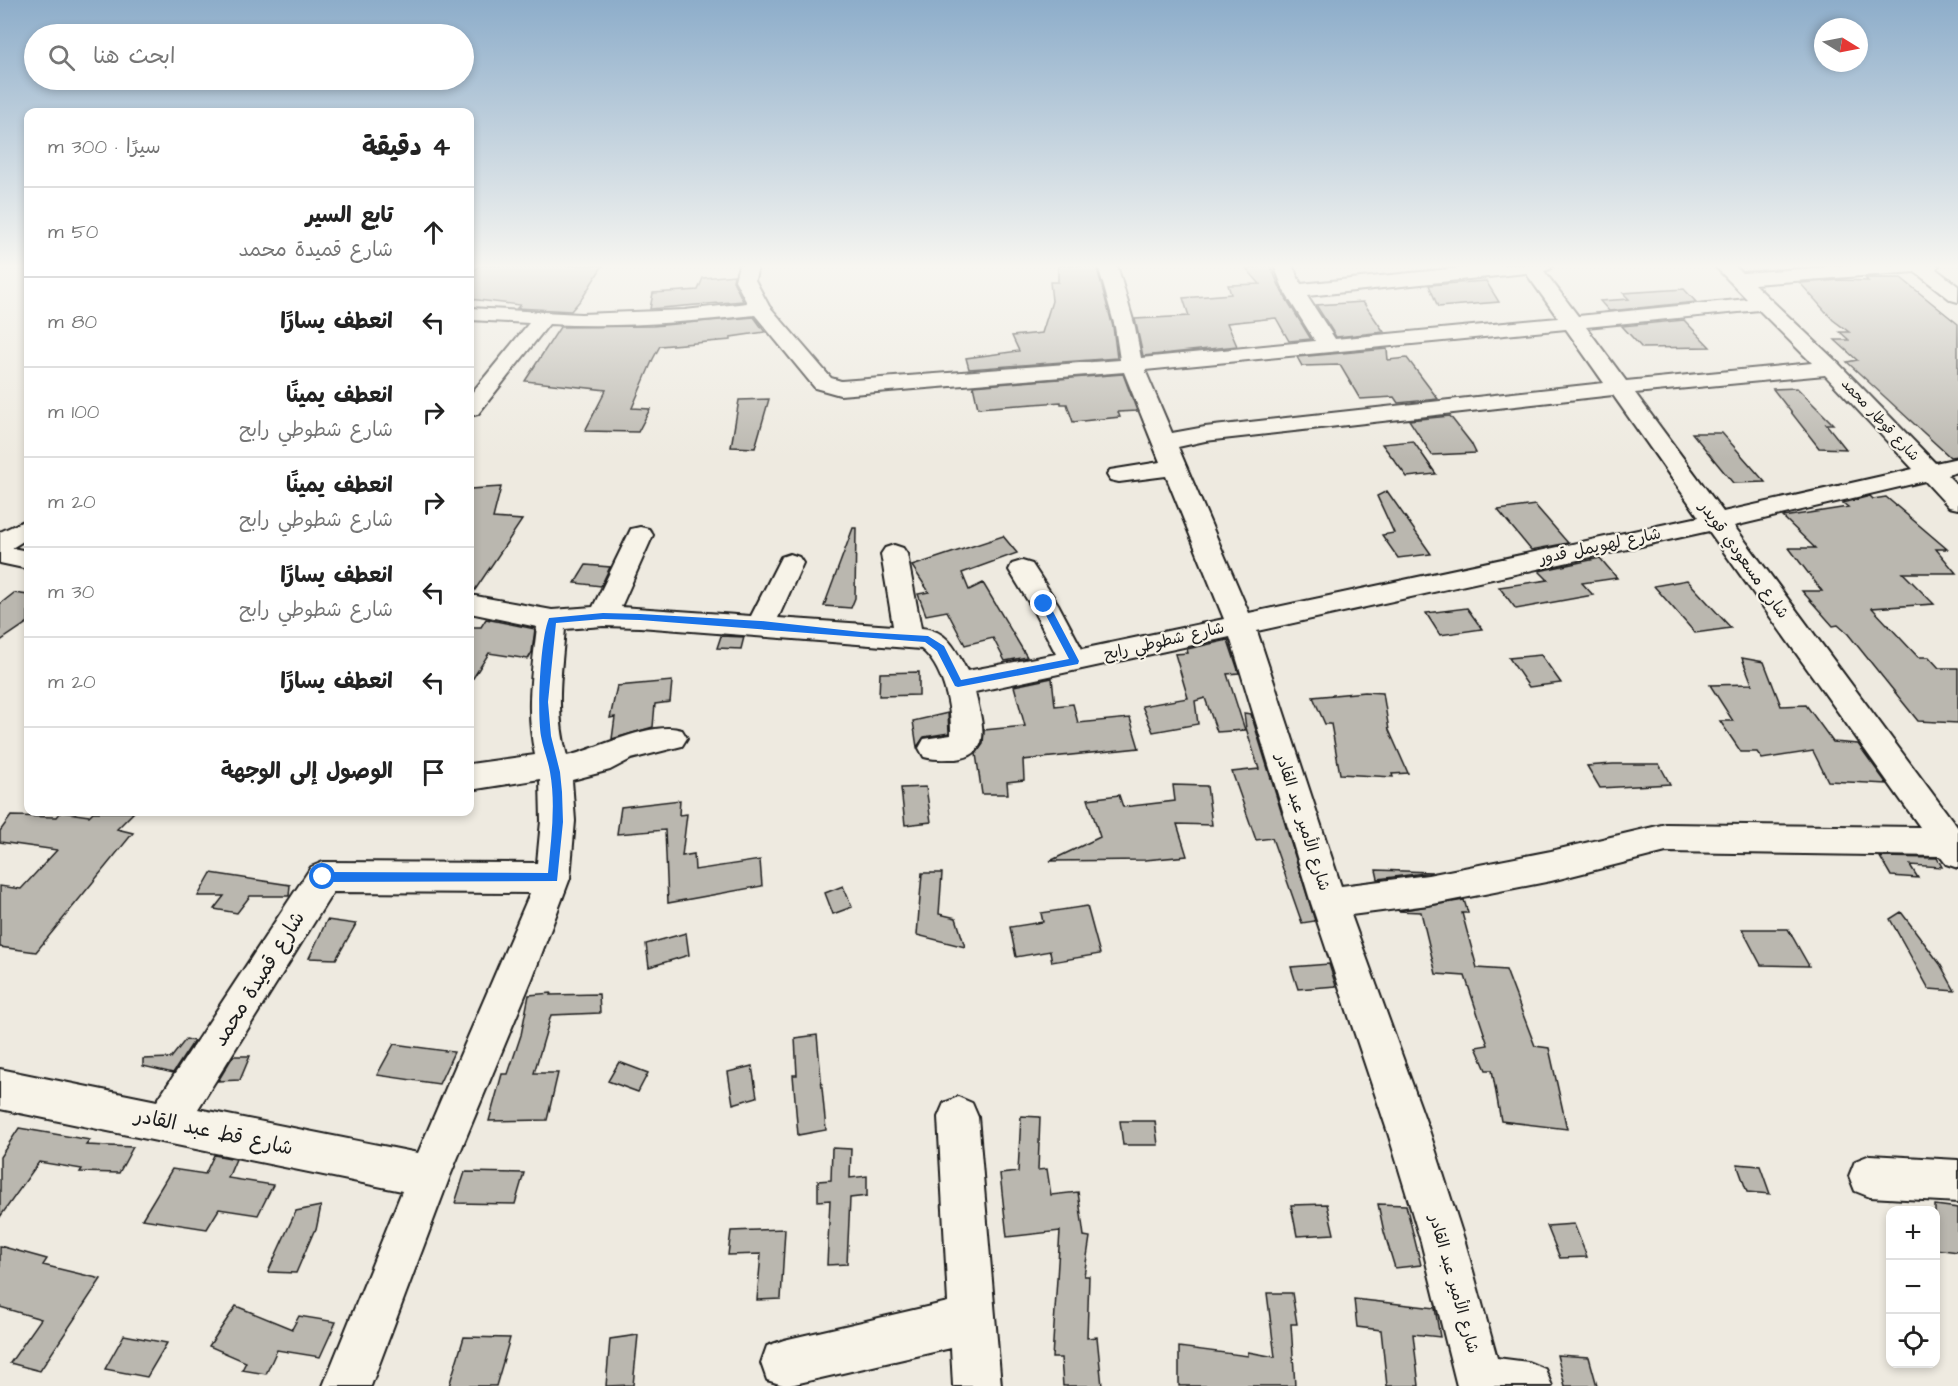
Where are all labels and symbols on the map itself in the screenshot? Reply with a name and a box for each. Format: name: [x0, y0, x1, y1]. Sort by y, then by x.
north arrow: [1814, 18, 1868, 72]
street label: شارع قوطار محمد: [1836, 374, 1924, 466]
street label: شارع مسعودي قويدر: [1693, 495, 1794, 623]
street label: شارع لهويمل قدور: [1535, 522, 1663, 570]
route end: [1030, 590, 1056, 616]
street label: شارع شطوطي رابح: [1101, 616, 1227, 669]
street label: شارع الأمير عبد القادر: [1270, 749, 1336, 894]
route start: [309, 863, 335, 889]
street label: شارع قميدة محمد: [206, 906, 312, 1052]
street label: شارع قط عبد القادر: [130, 1101, 296, 1162]
street label: شارع الأمير عبد القادر: [1423, 1210, 1484, 1356]

